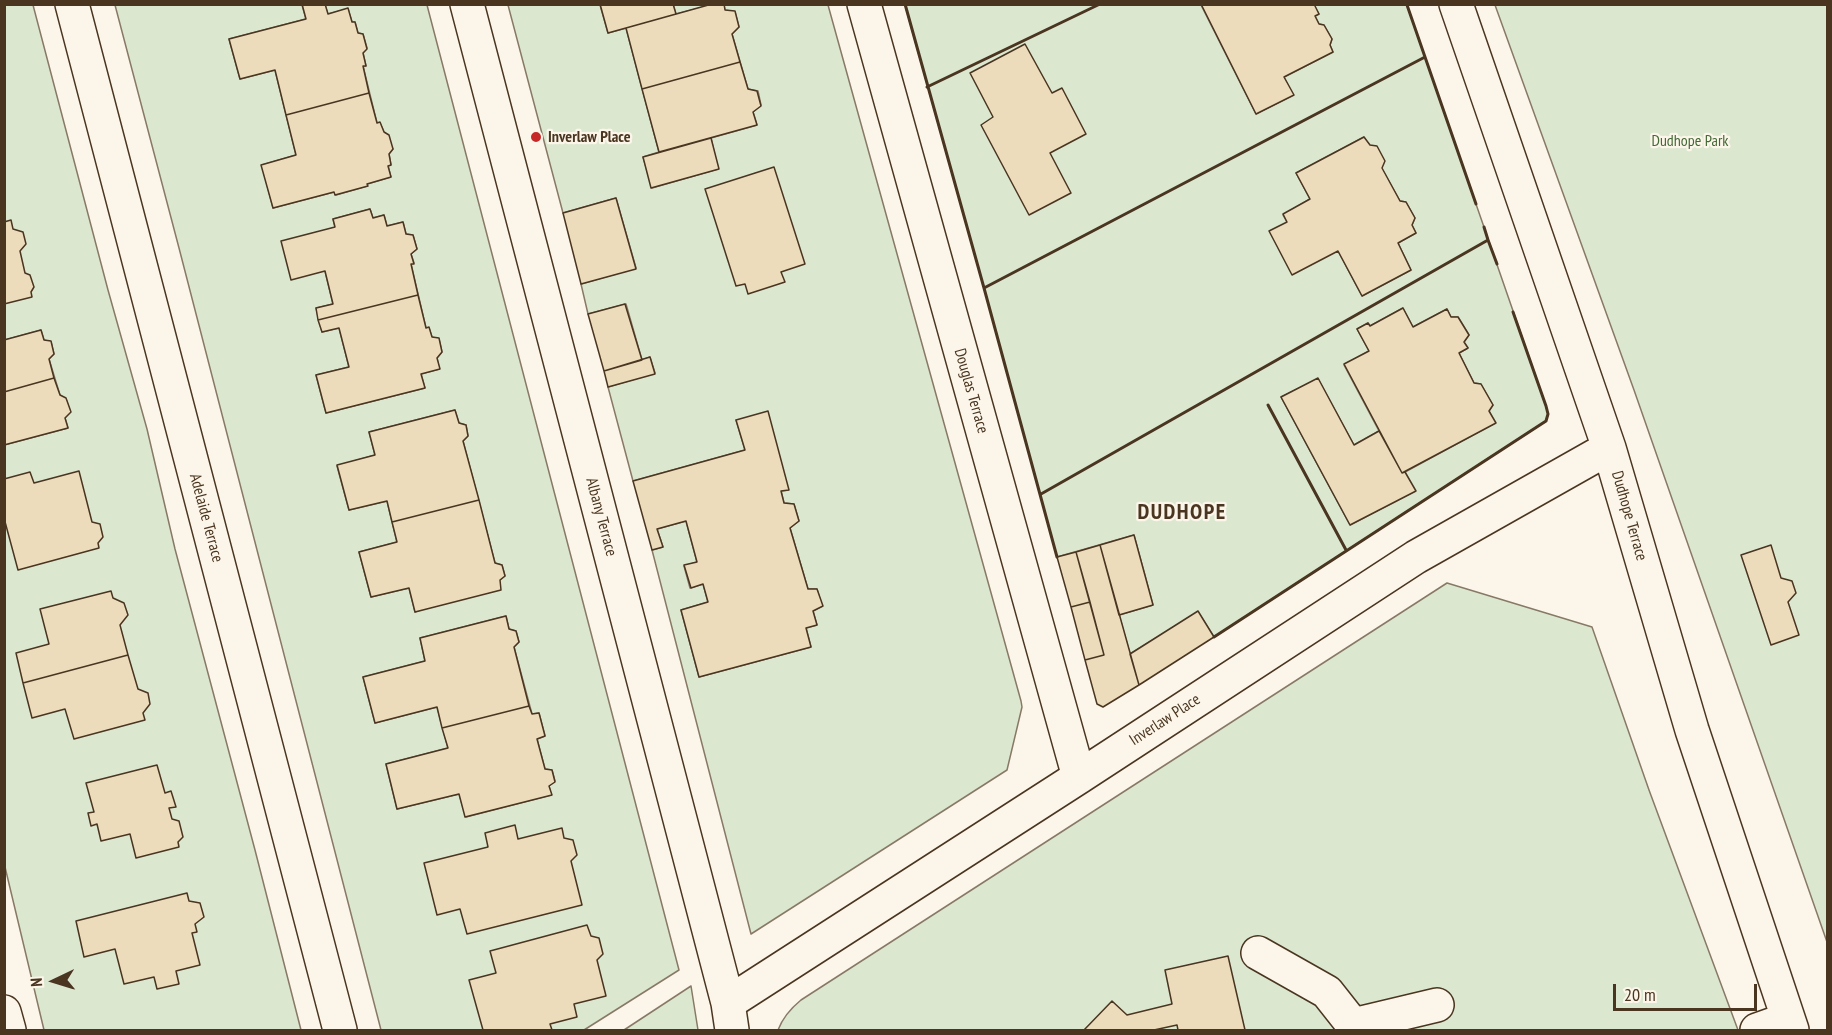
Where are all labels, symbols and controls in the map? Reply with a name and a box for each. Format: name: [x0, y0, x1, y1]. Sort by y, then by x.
place label: Inverlaw Place: [548, 127, 630, 147]
marker: Inverlaw Place: [529, 130, 543, 144]
park label: Dudhope Park: [1652, 131, 1728, 151]
street label: Douglas Terrace: [950, 346, 992, 436]
street label: Dudhope Terrace: [1607, 469, 1651, 563]
street label: Adelaide Terrace: [185, 472, 227, 564]
street label: Albany Terrace: [581, 476, 621, 558]
district label: DUDHOPE: [1137, 500, 1227, 526]
street label: Inverlaw Place: [1126, 690, 1204, 750]
north arrow: [24, 951, 84, 1011]
scale bar: [1616, 972, 1760, 1010]
text: N: [26, 977, 46, 987]
text: 20 m: [1624, 983, 1656, 1006]

